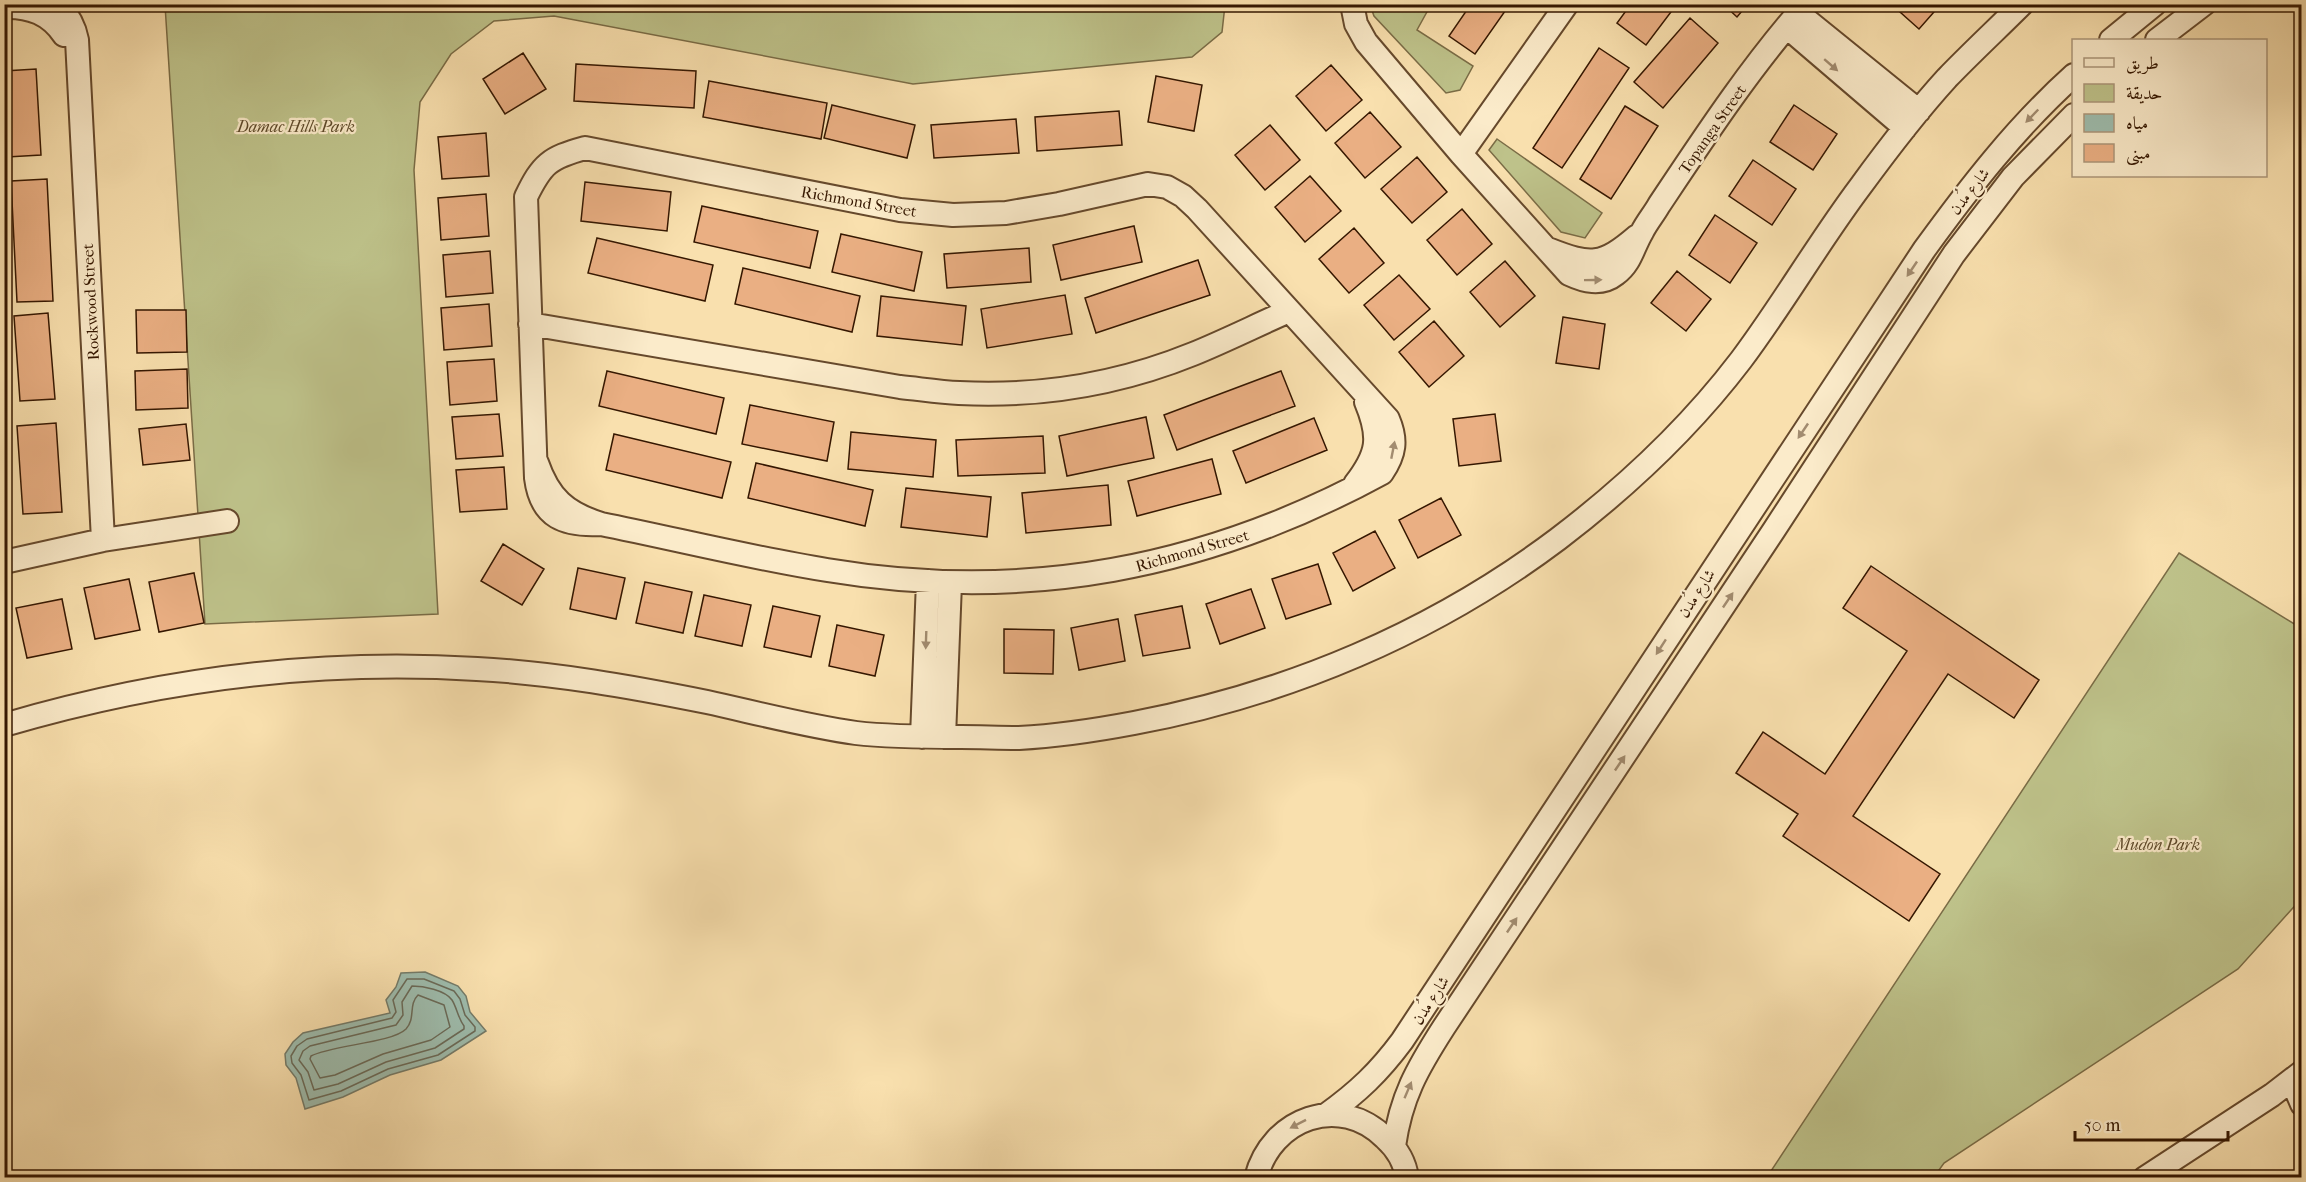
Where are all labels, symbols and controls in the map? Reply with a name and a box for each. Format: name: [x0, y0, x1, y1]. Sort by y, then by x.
legend: [2072, 39, 2267, 177]
text: طريق: [2126, 53, 2159, 75]
one-way arrow: [1823, 58, 1838, 71]
street label: Topanga Street: [1675, 81, 1750, 177]
text: حديقة: [2126, 83, 2162, 104]
one-way arrow: [2026, 109, 2040, 123]
text: مياه: [2126, 113, 2148, 134]
park label: Damac Hills Park: [236, 117, 355, 136]
text: مبنى: [2126, 143, 2151, 166]
street label: شارع مُدن: [1942, 162, 1997, 221]
street label: Richmond Street: [800, 182, 918, 221]
street label: Rockwood Street: [78, 243, 103, 361]
one-way arrow: [1906, 261, 1917, 277]
one-way arrow: [1584, 275, 1603, 285]
one-way arrow: [1798, 423, 1809, 440]
one-way arrow: [1388, 440, 1397, 459]
street label: Richmond Street: [1133, 525, 1251, 576]
street label: شارع مُدن: [1670, 563, 1722, 623]
one-way arrow: [1722, 592, 1733, 608]
one-way arrow: [921, 630, 931, 649]
one-way arrow: [1656, 638, 1667, 655]
one-way arrow: [1614, 755, 1626, 771]
park label: Mudon Park: [2115, 835, 2200, 854]
one-way arrow: [1506, 917, 1517, 933]
street label: شارع مُدن: [1404, 970, 1456, 1030]
one-way arrow: [1404, 1081, 1413, 1099]
scale bar: [2075, 1104, 2228, 1142]
text: 50 m: [2084, 1115, 2121, 1136]
one-way arrow: [1289, 1119, 1306, 1129]

